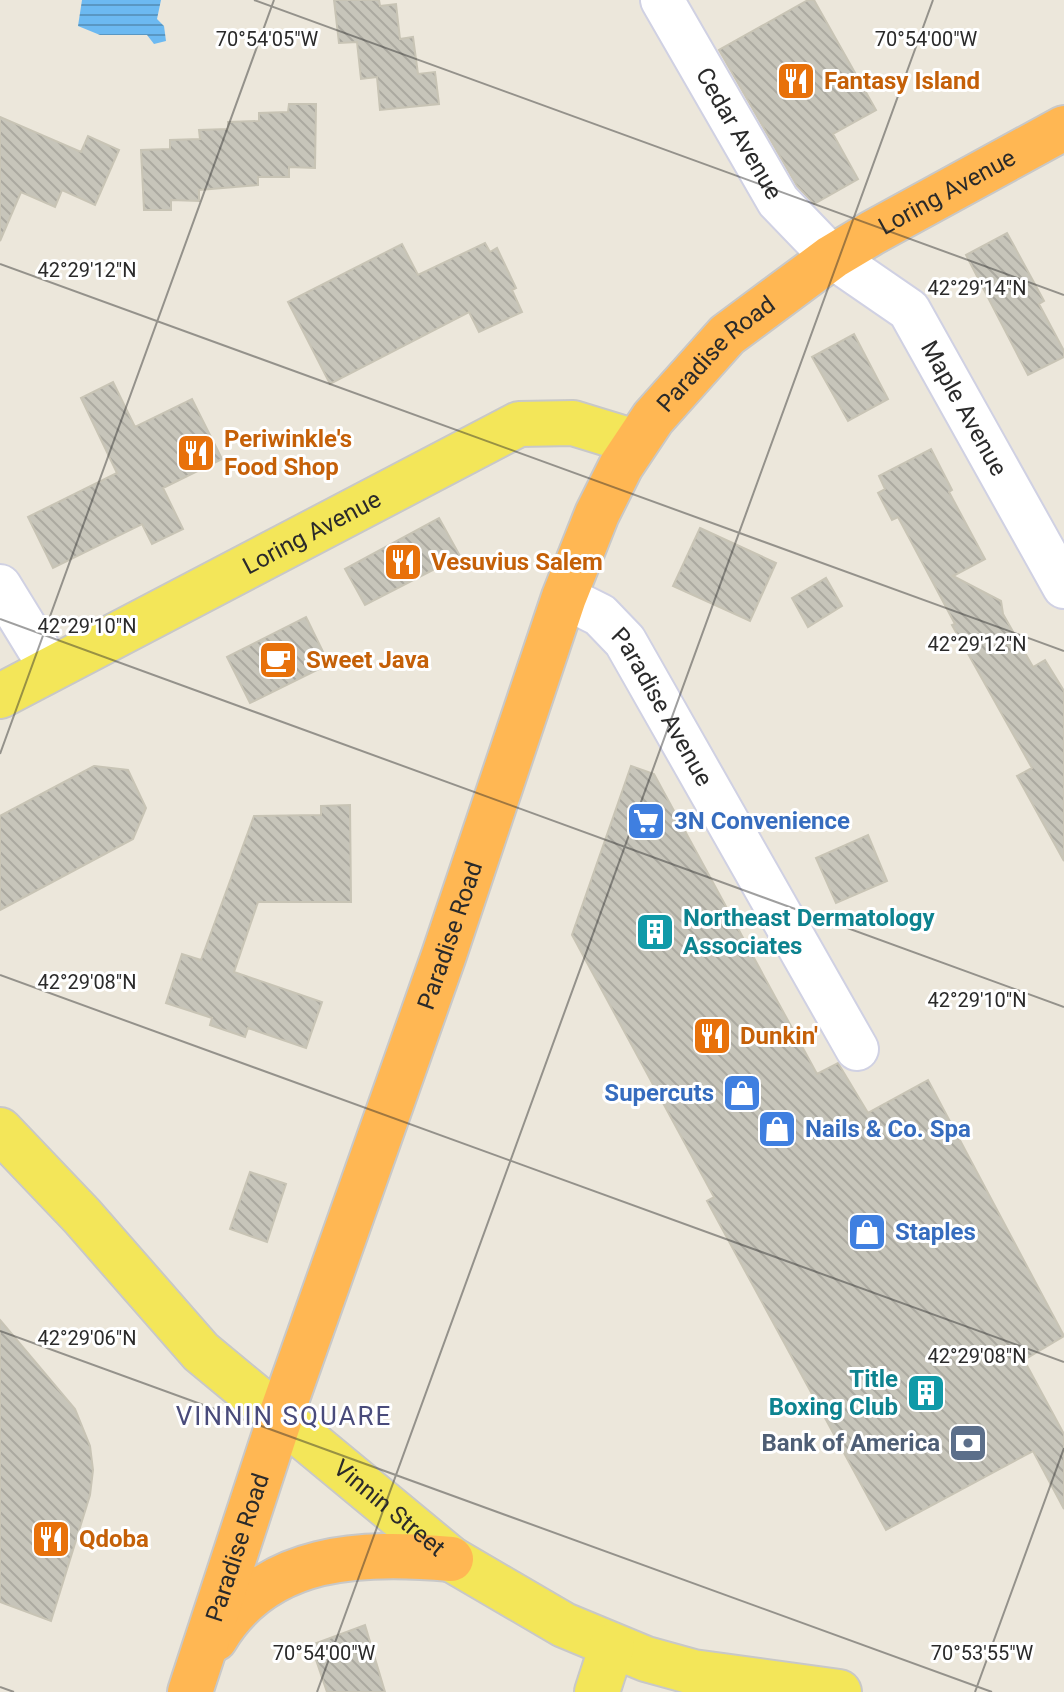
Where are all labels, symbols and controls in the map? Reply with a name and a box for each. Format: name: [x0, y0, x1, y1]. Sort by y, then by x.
text: 70°54'05"W: [216, 27, 319, 51]
text: 70°54'00"W: [875, 27, 978, 51]
restaurant icon: Fantasy Island: [775, 60, 817, 102]
street label: Cedar Avenue: [690, 62, 788, 204]
place label: Fantasy Island: [824, 67, 980, 95]
street label: Loring Avenue: [874, 143, 1020, 241]
text: 42°29'12"N: [37, 258, 137, 282]
text: 42°29'14"N: [927, 276, 1027, 300]
street label: Paradise Road: [651, 290, 780, 418]
street label: Maple Avenue: [915, 336, 1013, 481]
place label: Periwinkle's Food Shop: [224, 425, 352, 481]
restaurant icon: Periwinkle's Food Shop: [175, 432, 217, 474]
street label: Loring Avenue: [238, 485, 386, 580]
restaurant icon: Vesuvius Salem: [382, 541, 424, 583]
place label: Vesuvius Salem: [431, 548, 603, 576]
text: 42°29'10"N: [37, 614, 137, 638]
street label: Paradise Avenue: [606, 622, 719, 791]
text: 42°29'12"N: [927, 632, 1027, 656]
cafe icon: Sweet Java: [257, 639, 299, 681]
place label: Sweet Java: [306, 646, 429, 674]
supermarket icon: 3N Convenience: [625, 800, 667, 842]
place label: 3N Convenience: [674, 807, 850, 835]
street label: Paradise Road: [412, 858, 488, 1013]
place label: Northeast Dermatology Associates: [683, 904, 936, 960]
building icon: Northeast Dermatology Associates: [634, 911, 676, 953]
text: 42°29'08"N: [37, 970, 137, 994]
text: 42°29'10"N: [927, 988, 1027, 1012]
restaurant icon: Dunkin': [691, 1015, 733, 1057]
place label: Dunkin': [740, 1022, 818, 1050]
shop icon: Supercuts: [721, 1072, 763, 1114]
place label: Supercuts: [604, 1079, 714, 1107]
shop icon: Nails & Co. Spa: [756, 1108, 798, 1150]
place label: Nails & Co. Spa: [805, 1115, 971, 1143]
shop icon: Staples: [846, 1211, 888, 1253]
place label: Staples: [895, 1218, 976, 1246]
text: 42°29'06"N: [37, 1326, 137, 1350]
text: 42°29'08"N: [927, 1344, 1027, 1368]
place label: Title Boxing Club: [769, 1365, 898, 1421]
building icon: Title Boxing Club: [905, 1372, 947, 1414]
district label: VINNIN SQUARE: [176, 1401, 392, 1431]
bank icon: Bank of America: [947, 1422, 989, 1464]
place label: Bank of America: [762, 1429, 940, 1457]
street label: Vinnin Street: [328, 1454, 451, 1562]
street label: Paradise Road: [200, 1470, 275, 1625]
restaurant icon: Qdoba: [30, 1518, 72, 1560]
place label: Qdoba: [79, 1525, 149, 1553]
text: 70°54'00"W: [273, 1641, 376, 1665]
text: 70°53'55"W: [931, 1641, 1034, 1665]

